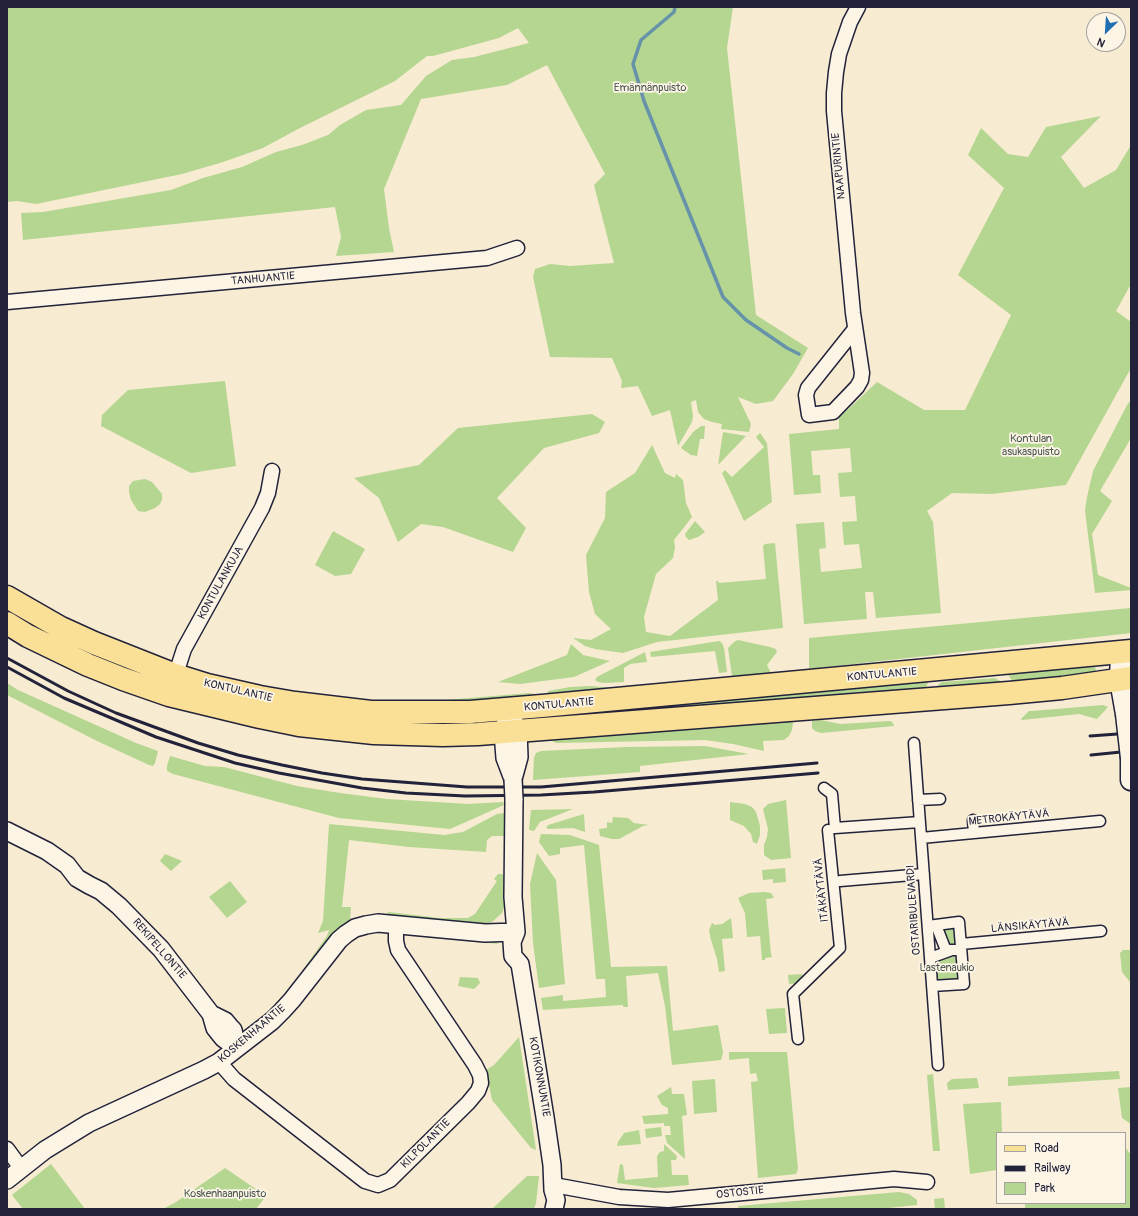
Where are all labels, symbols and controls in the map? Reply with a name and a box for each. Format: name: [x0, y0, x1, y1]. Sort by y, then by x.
north arrow: [1086, 12, 1126, 52]
text: N: [1095, 35, 1107, 50]
park label: Emännänpuisto: [614, 81, 686, 95]
street label: NAAPURINTIE: [830, 132, 848, 200]
street label: TANHUANTIE: [230, 270, 296, 288]
park label: Kontulan asukaspuisto: [1002, 432, 1060, 458]
street label: KONTULANKUJA: [195, 544, 247, 622]
street label: KONTULANTIE: [846, 665, 918, 685]
street label: KONTULANTIE: [202, 677, 274, 705]
street label: KONTULANTIE: [523, 695, 595, 715]
street label: METROKÄYTÄVÄ: [968, 807, 1050, 829]
street label: ITÄKÄYTÄVÄ: [812, 857, 832, 923]
street label: OSTARIBULEVARDI: [904, 864, 924, 956]
street label: REKIPELLONTIE: [129, 916, 189, 982]
street label: LÄNSIKÄYTÄVÄ: [990, 916, 1070, 936]
park label: Lastenaukio: [920, 961, 974, 975]
street label: KOSKENHAANTIE: [216, 1002, 288, 1066]
street label: KOTIKONNUNTIE: [525, 1036, 553, 1118]
street label: KILPOLANTIE: [398, 1116, 454, 1172]
legend: [996, 1132, 1126, 1204]
text: Road: [1034, 1141, 1059, 1156]
text: Railway: [1034, 1161, 1070, 1176]
text: Park: [1034, 1181, 1055, 1196]
street label: OSTOSTIE: [716, 1184, 764, 1202]
park label: Koskenhaanpuisto: [184, 1187, 266, 1201]

